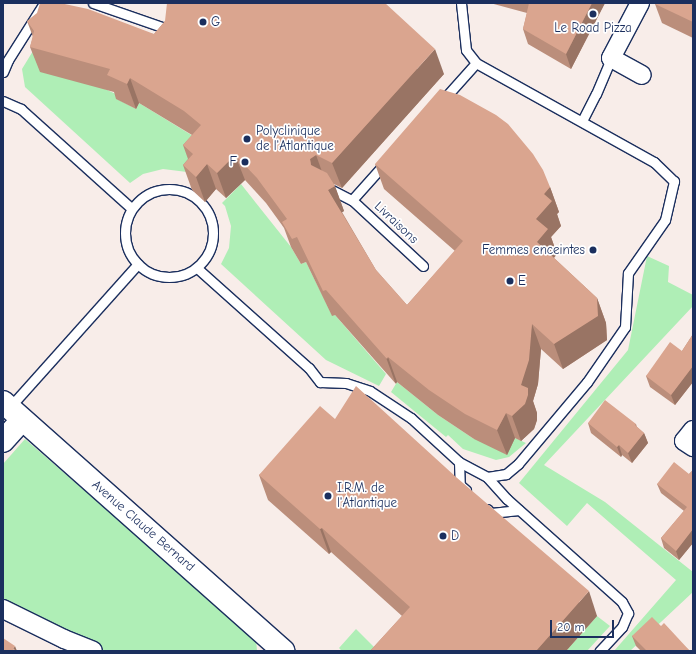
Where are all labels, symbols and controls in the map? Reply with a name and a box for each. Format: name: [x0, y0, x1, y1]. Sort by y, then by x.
marker: Le Road Pizza: [588, 9, 598, 19]
place label: G: [211, 14, 220, 30]
marker: G: [198, 17, 208, 27]
place label: Le Road Pizza: [554, 20, 632, 36]
place label: Polyclinique de l'Atlantique: [256, 124, 334, 155]
marker: Polyclinique de l'Atlantique: [241, 133, 253, 145]
place label: F: [229, 154, 237, 170]
marker: F: [240, 157, 250, 167]
street label: Livraisons: [371, 199, 421, 247]
place label: Femmes enceintes: [482, 242, 585, 258]
marker: Femmes enceintes: [588, 245, 598, 255]
place label: E: [518, 273, 526, 289]
marker: E: [505, 276, 515, 286]
street label: Avenue Claude Bernard: [88, 477, 198, 575]
place label: I.R.M. de l'Atlantique: [337, 481, 397, 512]
marker: I.R.M. de l'Atlantique: [322, 490, 334, 502]
place label: D: [451, 528, 459, 544]
marker: D: [438, 531, 448, 541]
scale bar: [552, 612, 616, 638]
text: 20 m: [557, 620, 585, 634]

